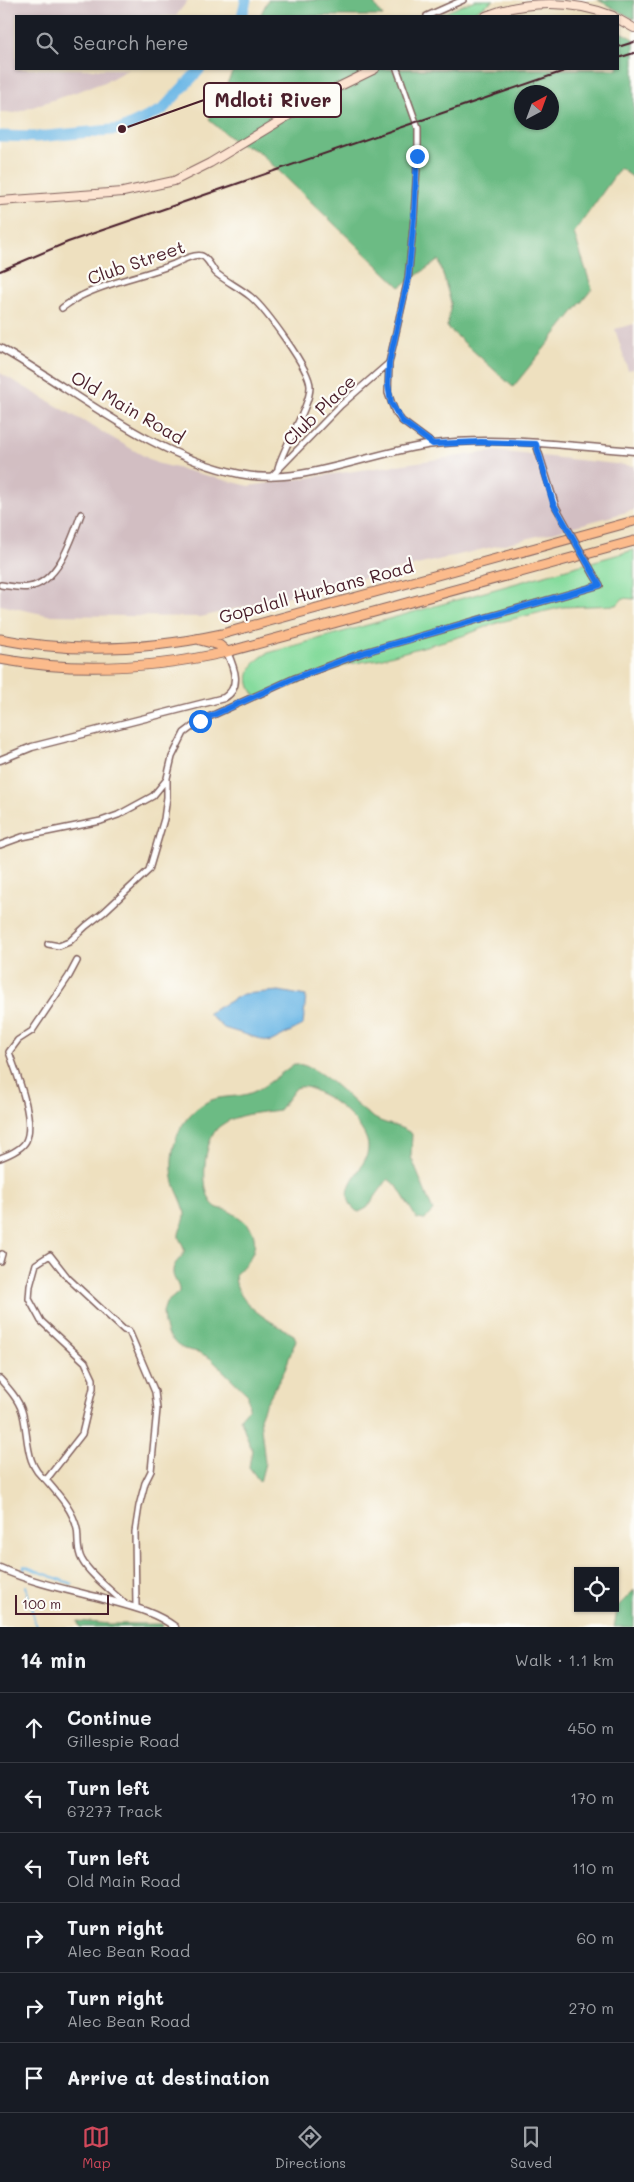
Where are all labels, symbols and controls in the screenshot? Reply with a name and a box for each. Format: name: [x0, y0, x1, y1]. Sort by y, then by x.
search box: [15, 15, 619, 70]
icon: search: [33, 29, 61, 57]
text: Search here: [73, 30, 189, 55]
callout: Mdloti River: [204, 83, 341, 117]
north arrow: [514, 85, 559, 130]
text: Mdloti River: [215, 87, 332, 112]
route end: [406, 145, 429, 168]
street label: Club Street: [84, 234, 188, 290]
street label: Old Main Road: [67, 365, 189, 449]
street label: Club Place: [277, 369, 361, 451]
street label: Gopalall Hurbans Road: [216, 553, 416, 629]
route start: [189, 710, 212, 733]
map controls: [574, 1567, 619, 1612]
button: locate: [574, 1567, 619, 1612]
scale bar: [15, 1592, 109, 1615]
text: 100 m: [22, 1594, 61, 1613]
text: 14 min: [20, 1646, 86, 1673]
text: Walk · 1.1 km: [515, 1649, 614, 1670]
text: Continue: [67, 1705, 152, 1730]
icon: ahead: [20, 1714, 48, 1742]
text: 450 m: [568, 1717, 614, 1738]
text: Gillespie Road: [67, 1730, 179, 1751]
text: Turn left: [67, 1775, 150, 1800]
icon: left: [20, 1784, 48, 1812]
text: 170 m: [570, 1787, 614, 1808]
text: 67277 Track: [67, 1800, 162, 1821]
text: Turn left: [67, 1845, 150, 1870]
icon: left: [20, 1854, 48, 1882]
text: 110 m: [572, 1857, 614, 1878]
text: Old Main Road: [67, 1870, 180, 1891]
text: Turn right: [67, 1915, 164, 1940]
icon: right: [20, 1924, 48, 1952]
text: 60 m: [577, 1927, 614, 1948]
text: Alec Bean Road: [67, 1940, 190, 1961]
text: Turn right: [67, 1985, 164, 2010]
icon: right: [20, 1994, 48, 2022]
text: 270 m: [568, 1997, 614, 2018]
text: Alec Bean Road: [67, 2010, 190, 2031]
icon: arrive: [20, 2064, 48, 2092]
text: Arrive at destination: [67, 2065, 270, 2090]
tab: Map: [82, 2123, 111, 2172]
tab: Directions: [275, 2123, 346, 2172]
tab: Saved: [510, 2123, 552, 2172]

